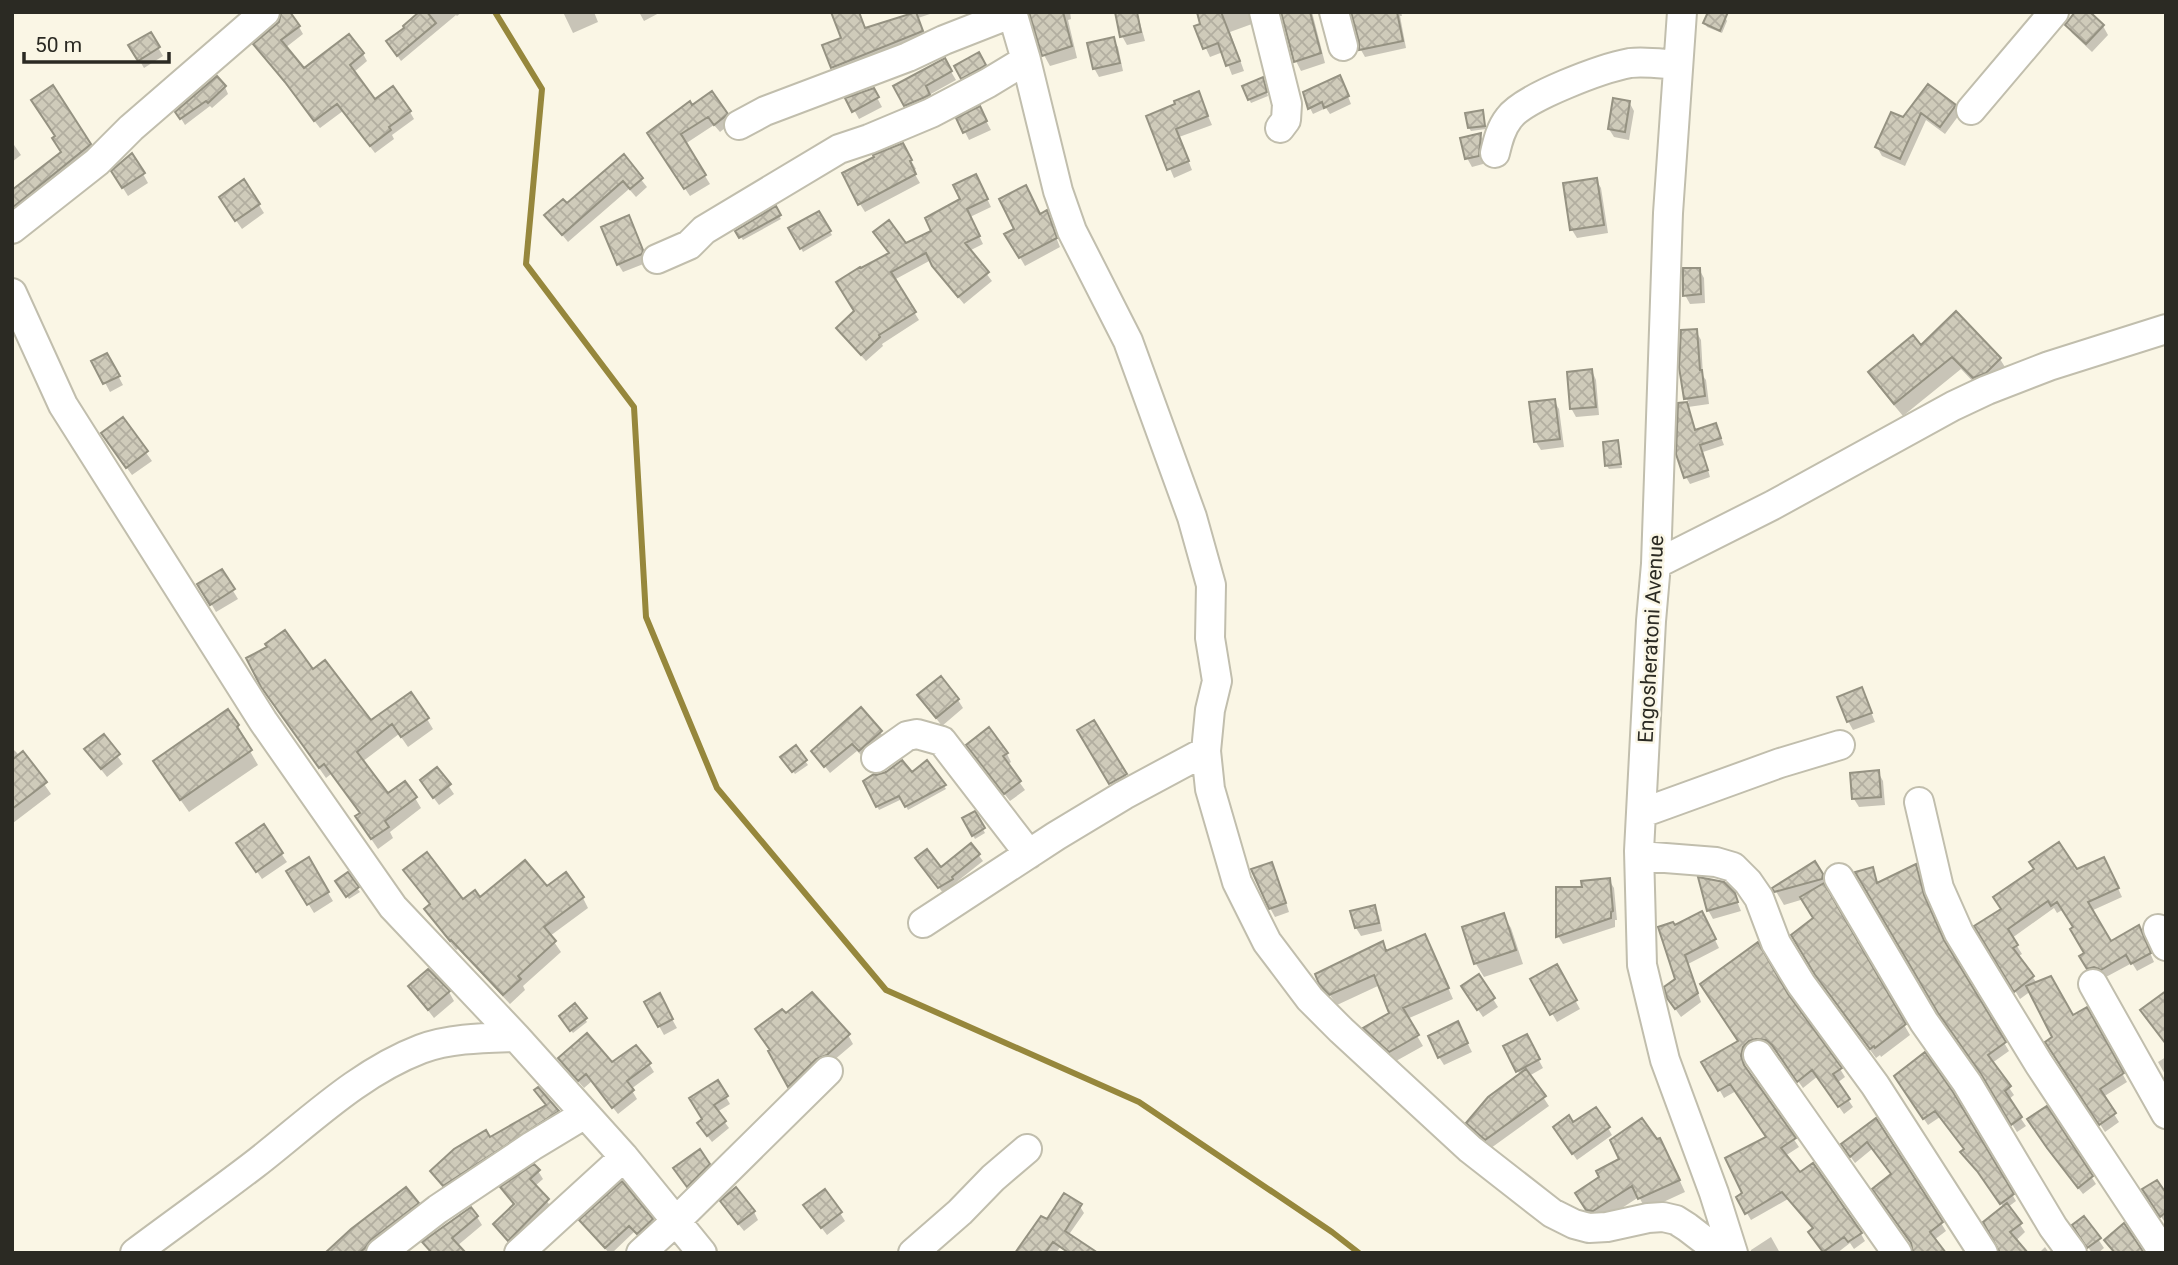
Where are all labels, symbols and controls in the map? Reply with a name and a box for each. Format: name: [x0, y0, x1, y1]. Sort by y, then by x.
scale bar: [24, 21, 170, 65]
text: 50 m: [35, 33, 82, 57]
street label: Engosheratoni Avenue: [1634, 534, 1668, 744]

